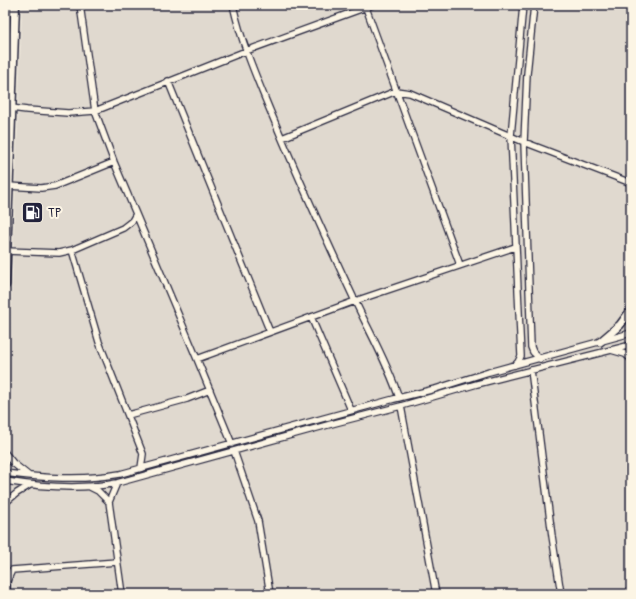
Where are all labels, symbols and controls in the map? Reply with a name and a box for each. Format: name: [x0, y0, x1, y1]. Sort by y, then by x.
fuel station icon: TP: [20, 200, 46, 226]
place label: TP: [48, 206, 62, 221]

